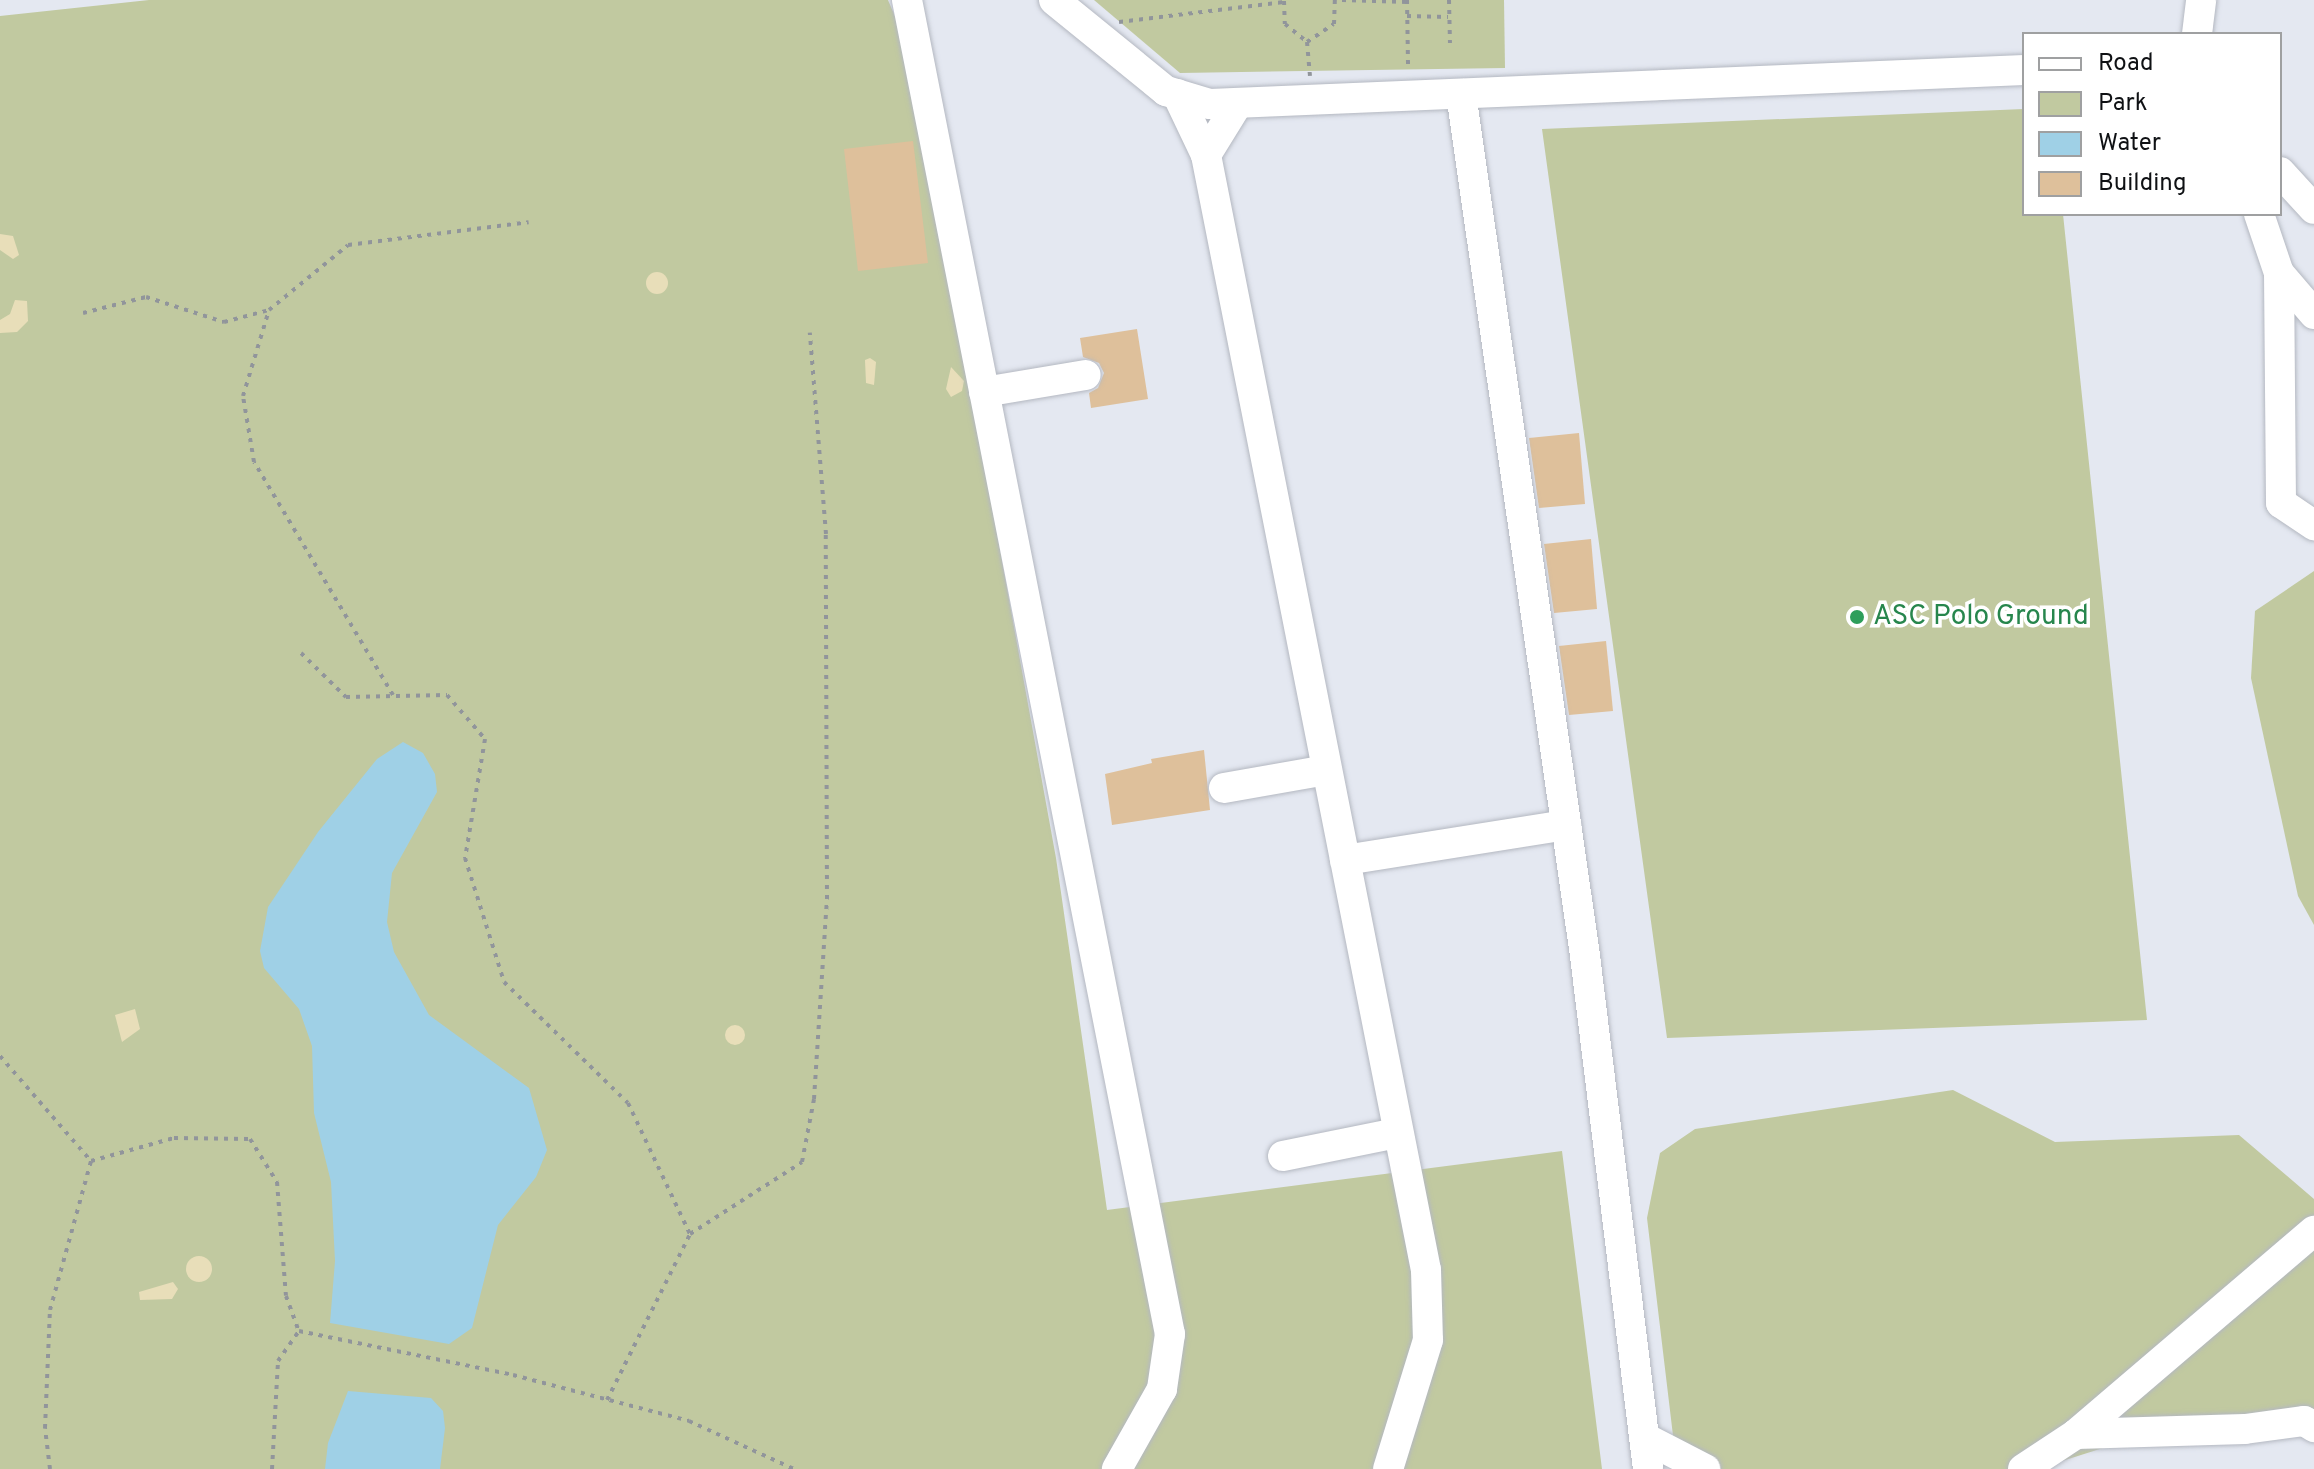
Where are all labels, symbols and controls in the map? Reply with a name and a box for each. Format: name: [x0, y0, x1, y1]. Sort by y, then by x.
legend: [2022, 32, 2282, 216]
text: Road: [2098, 49, 2154, 79]
text: Park: [2098, 89, 2148, 119]
text: Water: [2098, 129, 2161, 159]
text: Building: [2098, 169, 2187, 199]
place label: ASC Polo Ground: [1873, 600, 2089, 634]
marker: ASC Polo Ground: [1848, 608, 1866, 626]

